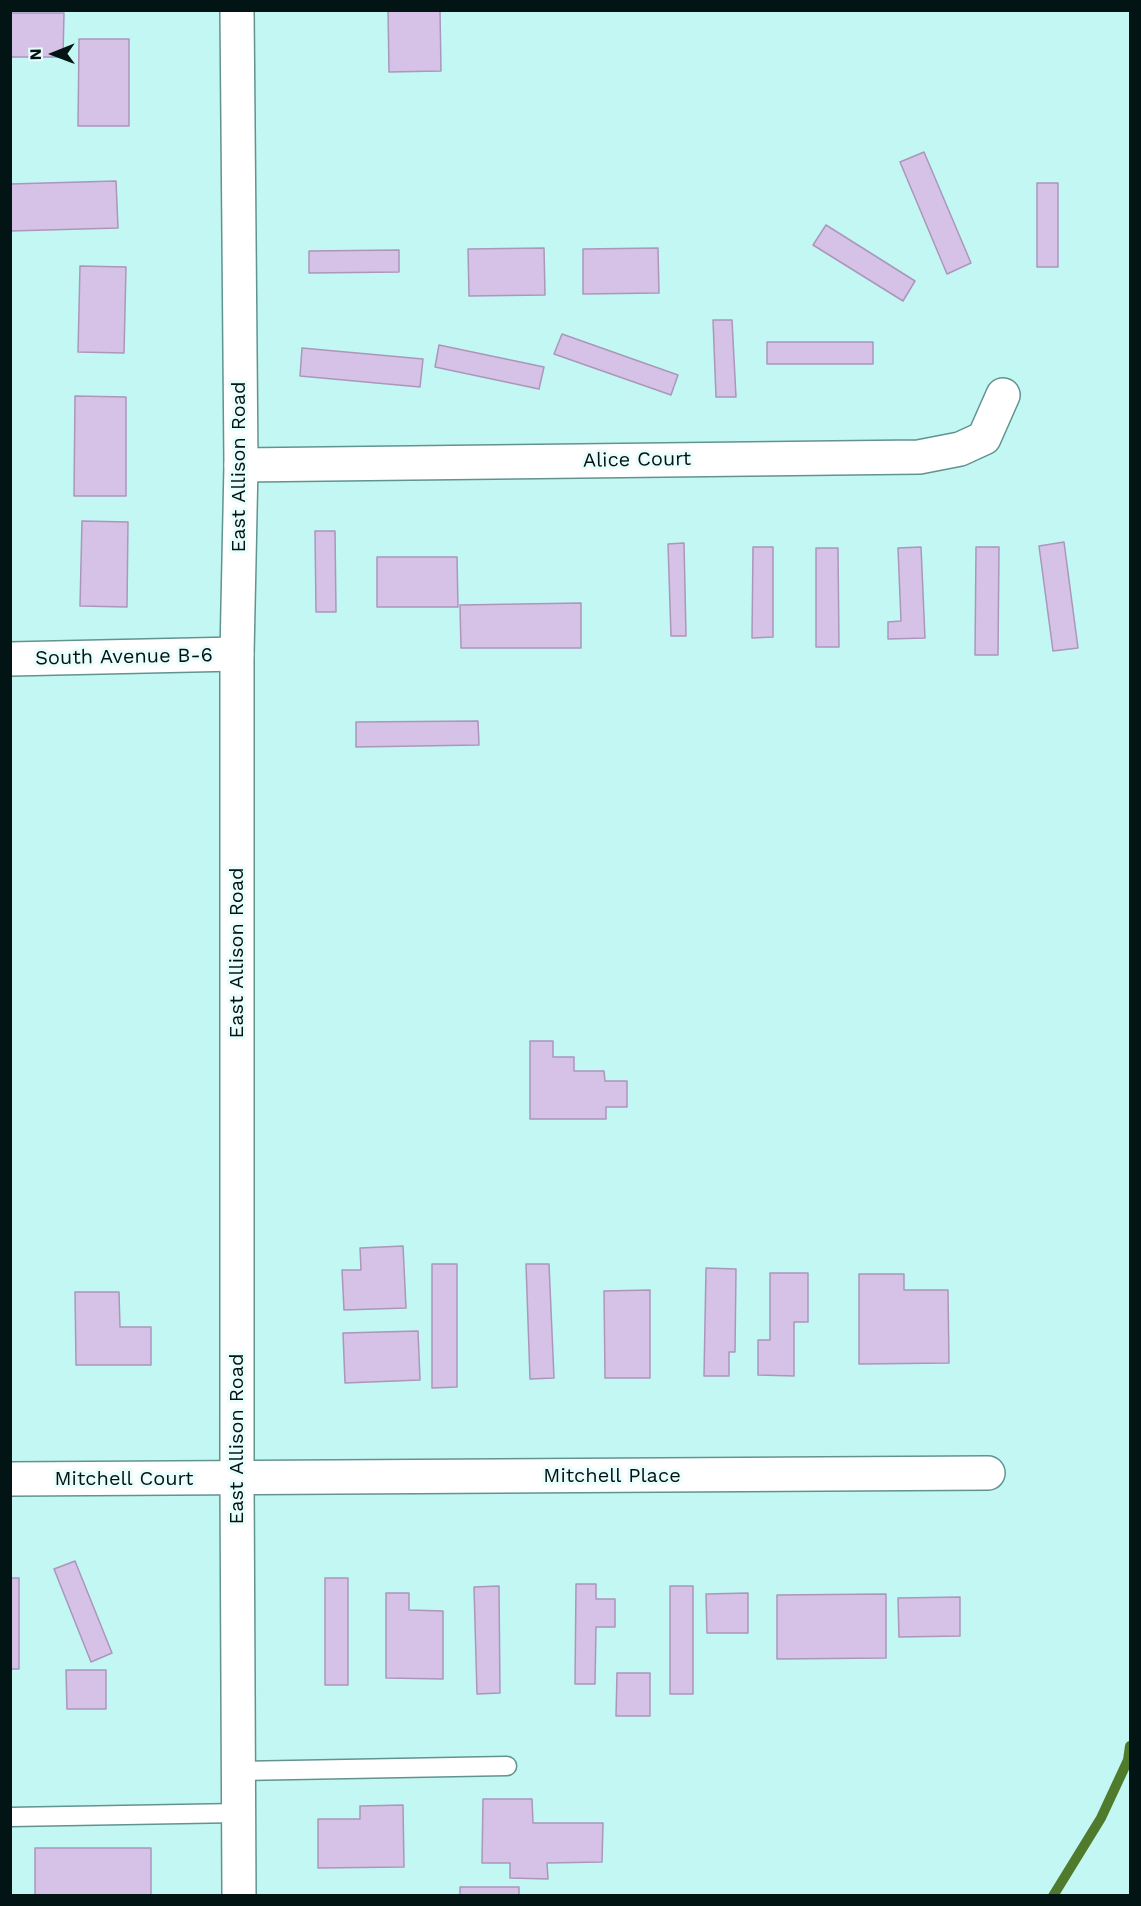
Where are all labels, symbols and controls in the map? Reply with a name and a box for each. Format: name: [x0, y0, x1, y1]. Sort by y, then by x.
north arrow: [24, 24, 84, 84]
text: N: [26, 48, 45, 60]
street label: East Allison Road: [227, 381, 251, 553]
street label: Alice Court: [583, 447, 691, 473]
street label: South Avenue B-6: [35, 643, 213, 671]
street label: East Allison Road: [225, 867, 249, 1039]
street label: East Allison Road: [225, 1353, 249, 1525]
street label: Mitchell Place: [543, 1464, 681, 1488]
street label: Mitchell Court: [55, 1467, 193, 1491]

